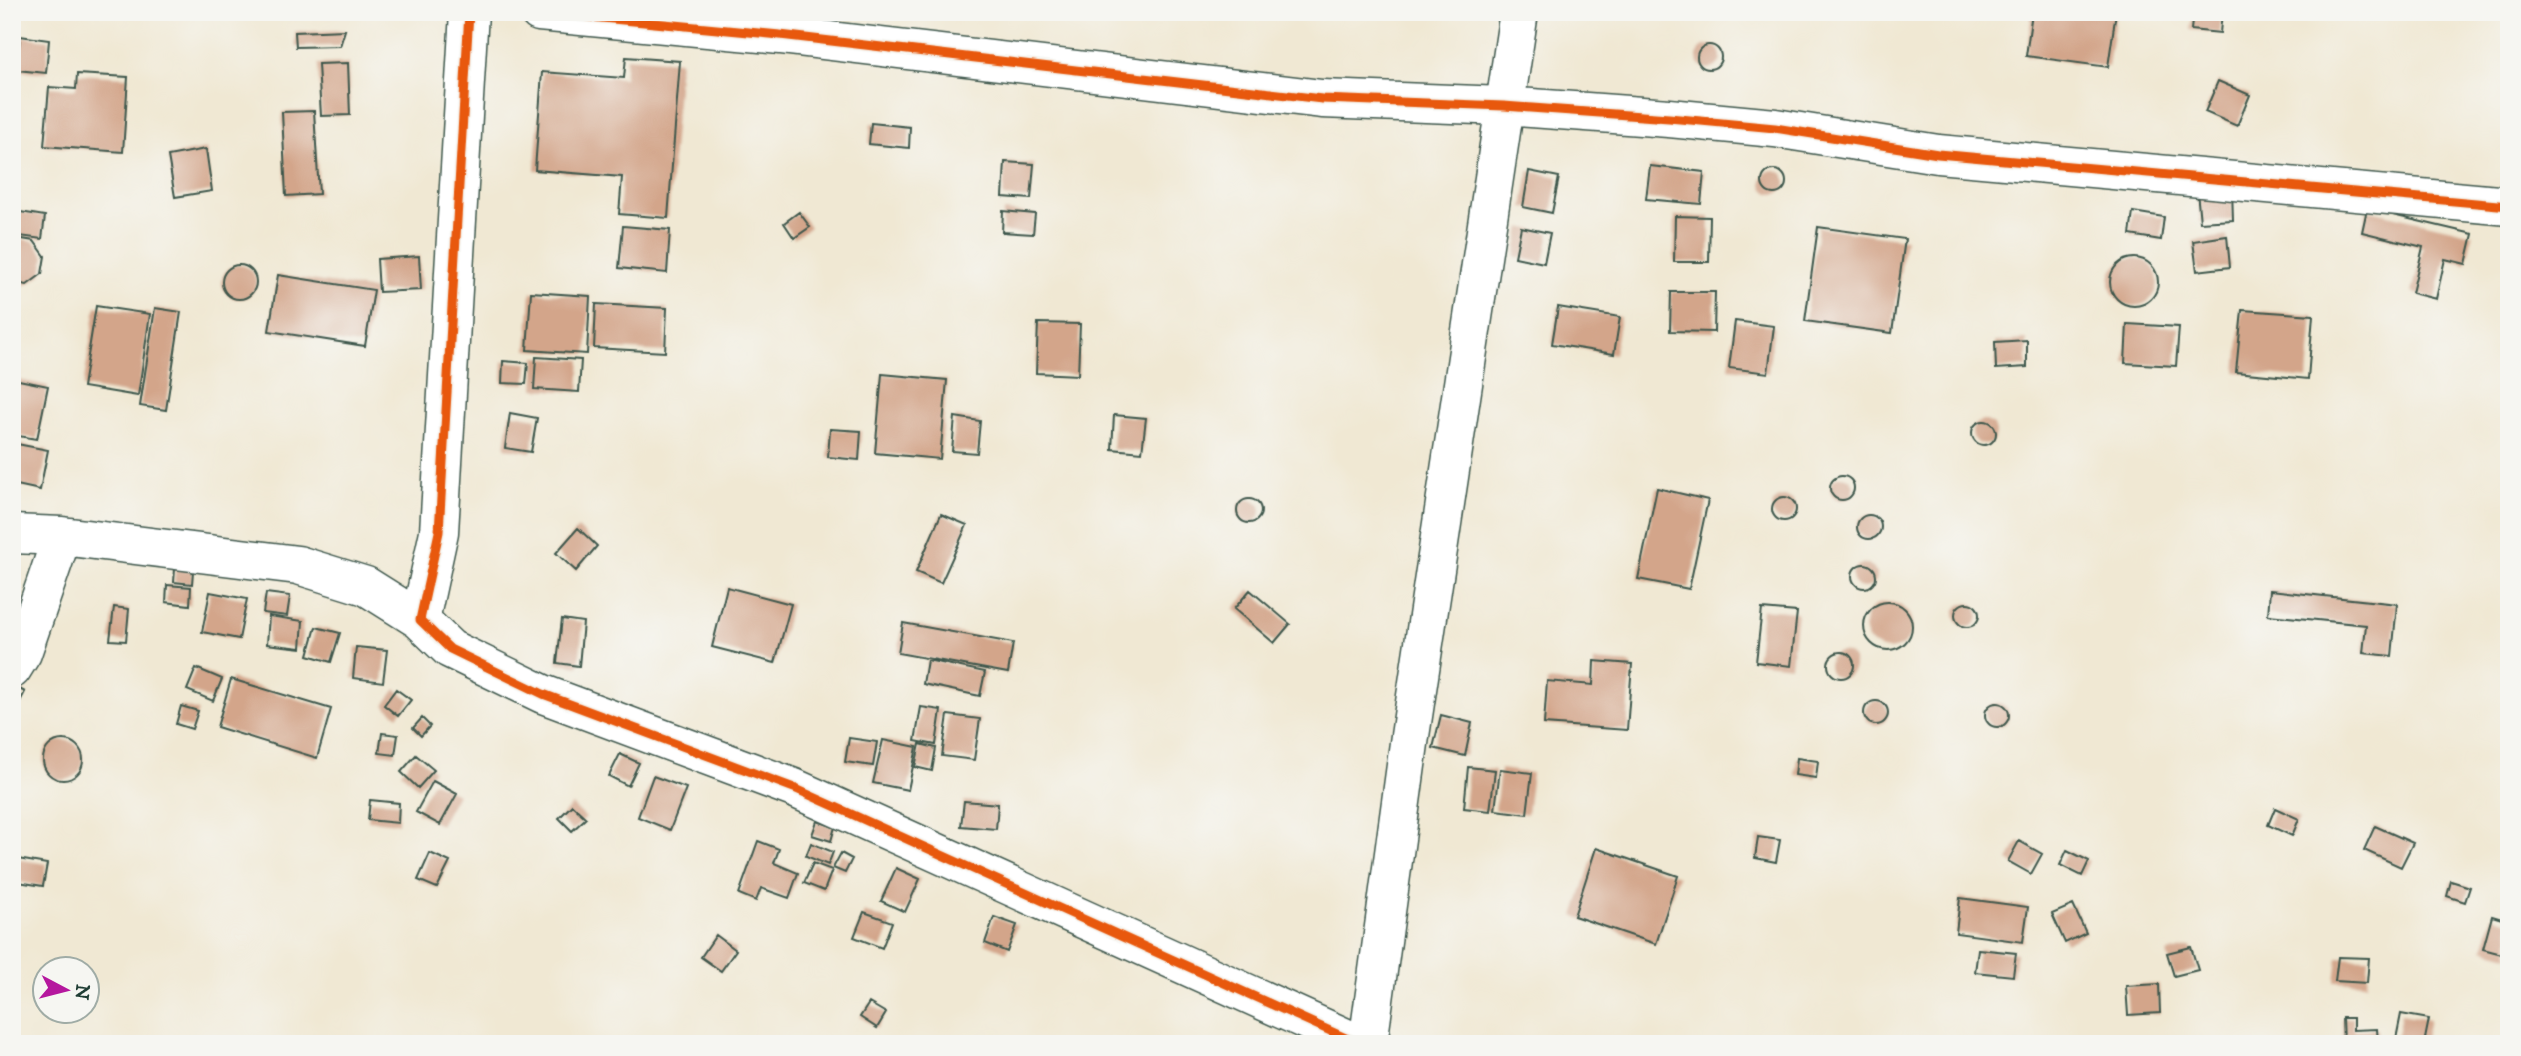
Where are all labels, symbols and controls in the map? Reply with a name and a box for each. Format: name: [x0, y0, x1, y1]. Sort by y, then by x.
north arrow: [32, 954, 102, 1024]
text: N: [69, 983, 94, 1001]

